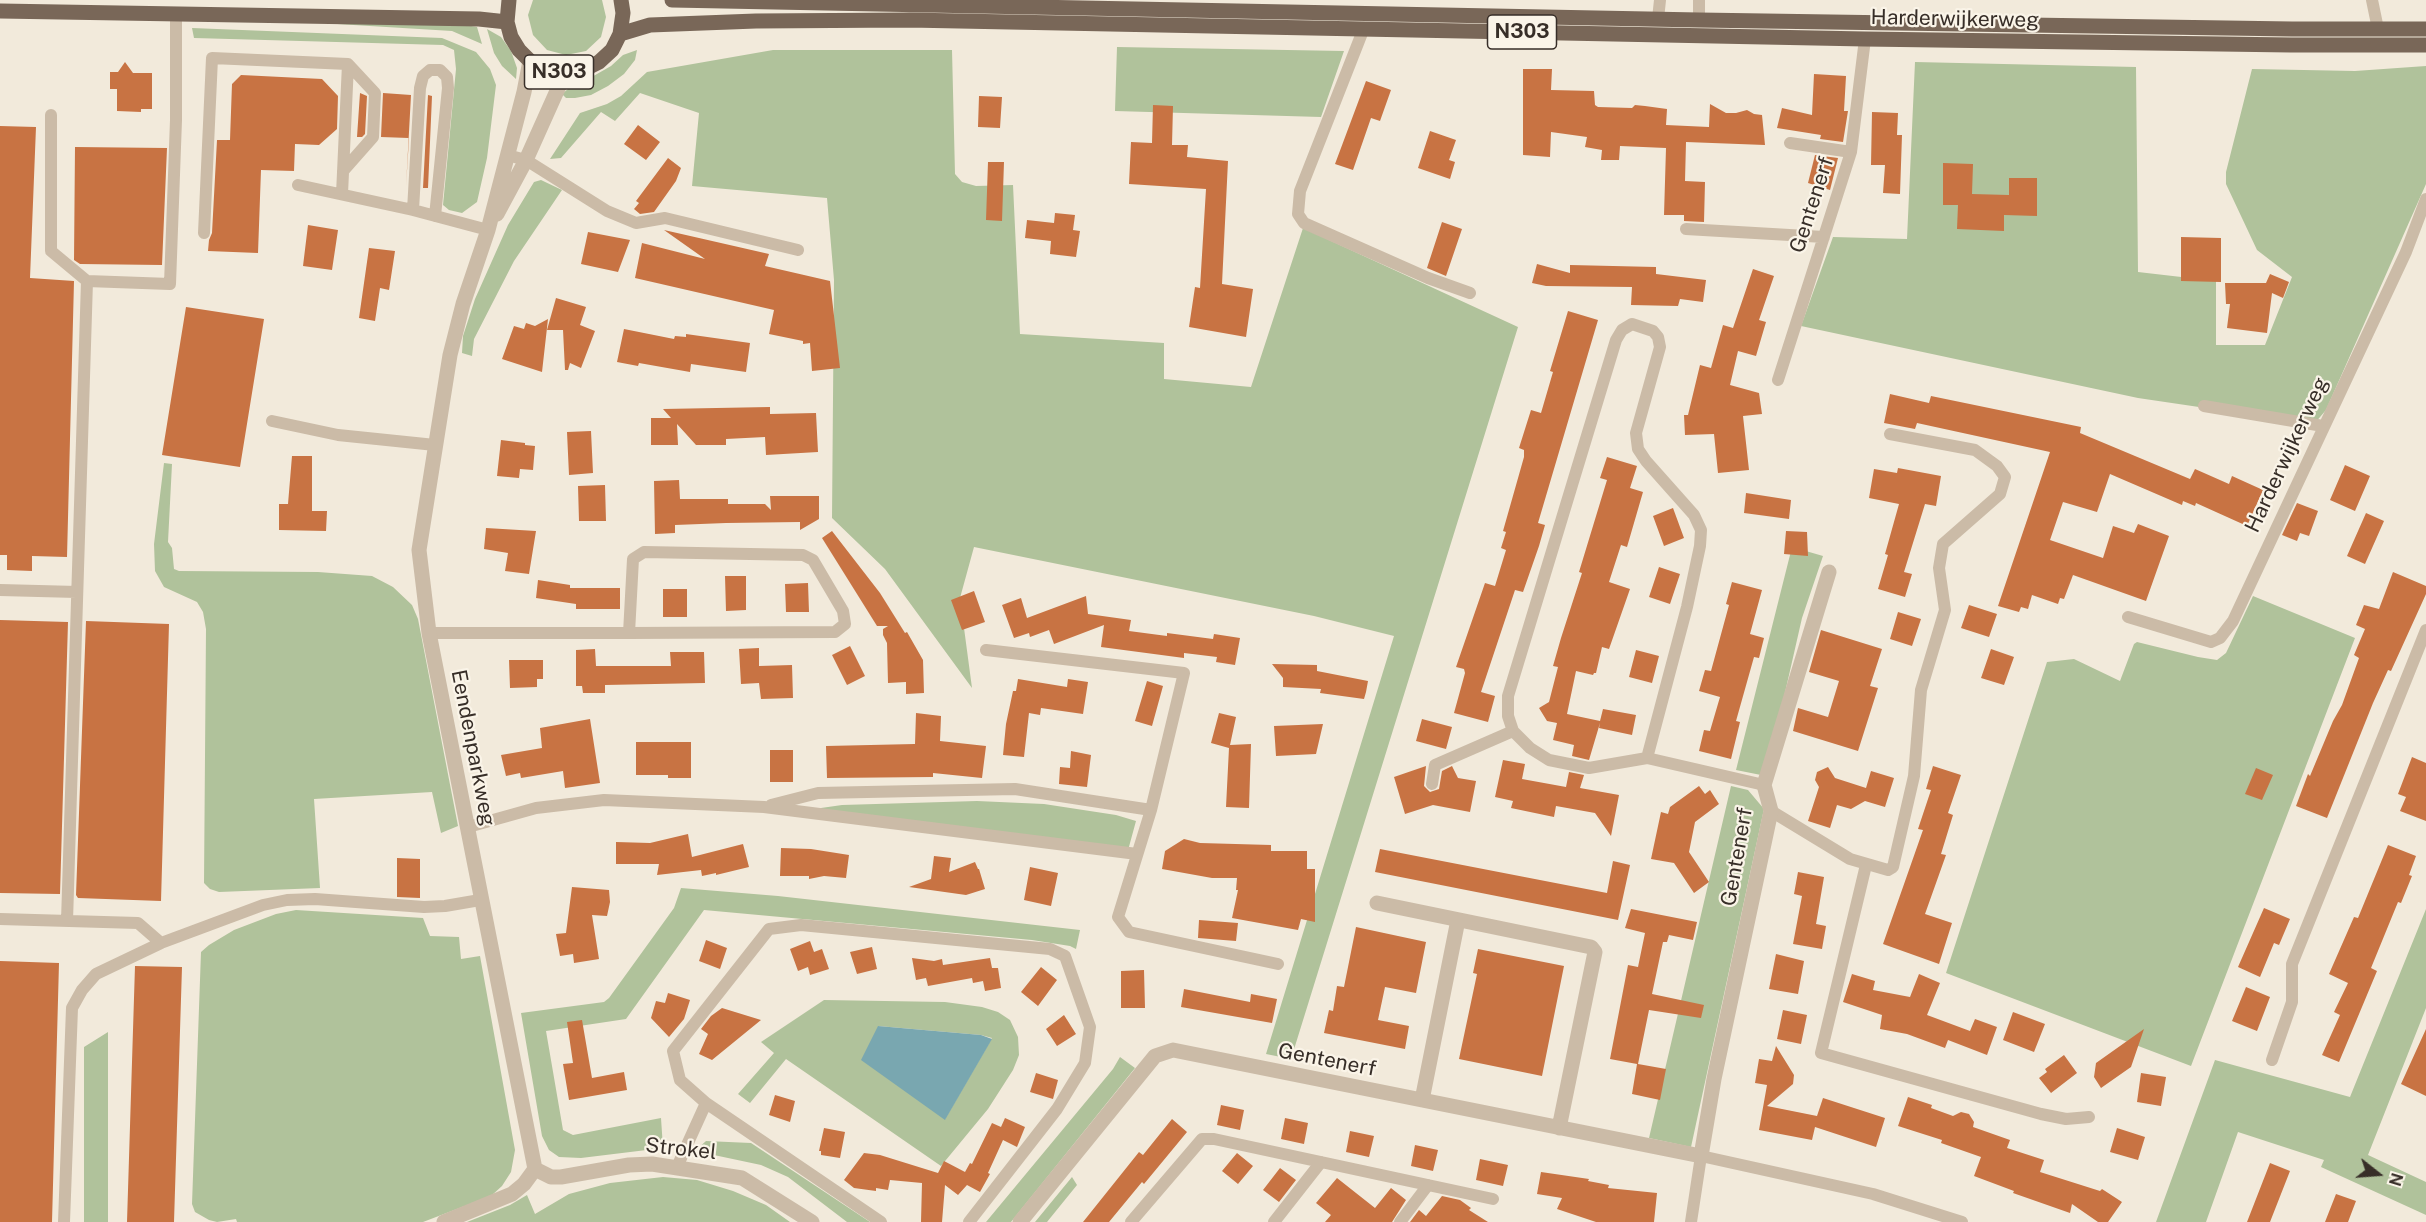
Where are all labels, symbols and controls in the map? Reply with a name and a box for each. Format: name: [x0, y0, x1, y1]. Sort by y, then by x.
street label: Harderwijkerweg: [1871, 5, 2039, 33]
road number: N303: [1488, 15, 1556, 49]
road number: N303: [524, 55, 594, 89]
street label: Gentenerf: [1785, 154, 1839, 256]
street label: Harderwijkerweg: [2240, 373, 2334, 537]
street label: Eendenparkweg: [445, 668, 501, 828]
street label: Gentenerf: [1716, 806, 1758, 908]
street label: Gentenerf: [1276, 1038, 1378, 1082]
street label: Strokel: [644, 1133, 718, 1165]
north arrow: [2348, 1144, 2408, 1204]
text: N: [2385, 1171, 2407, 1188]

